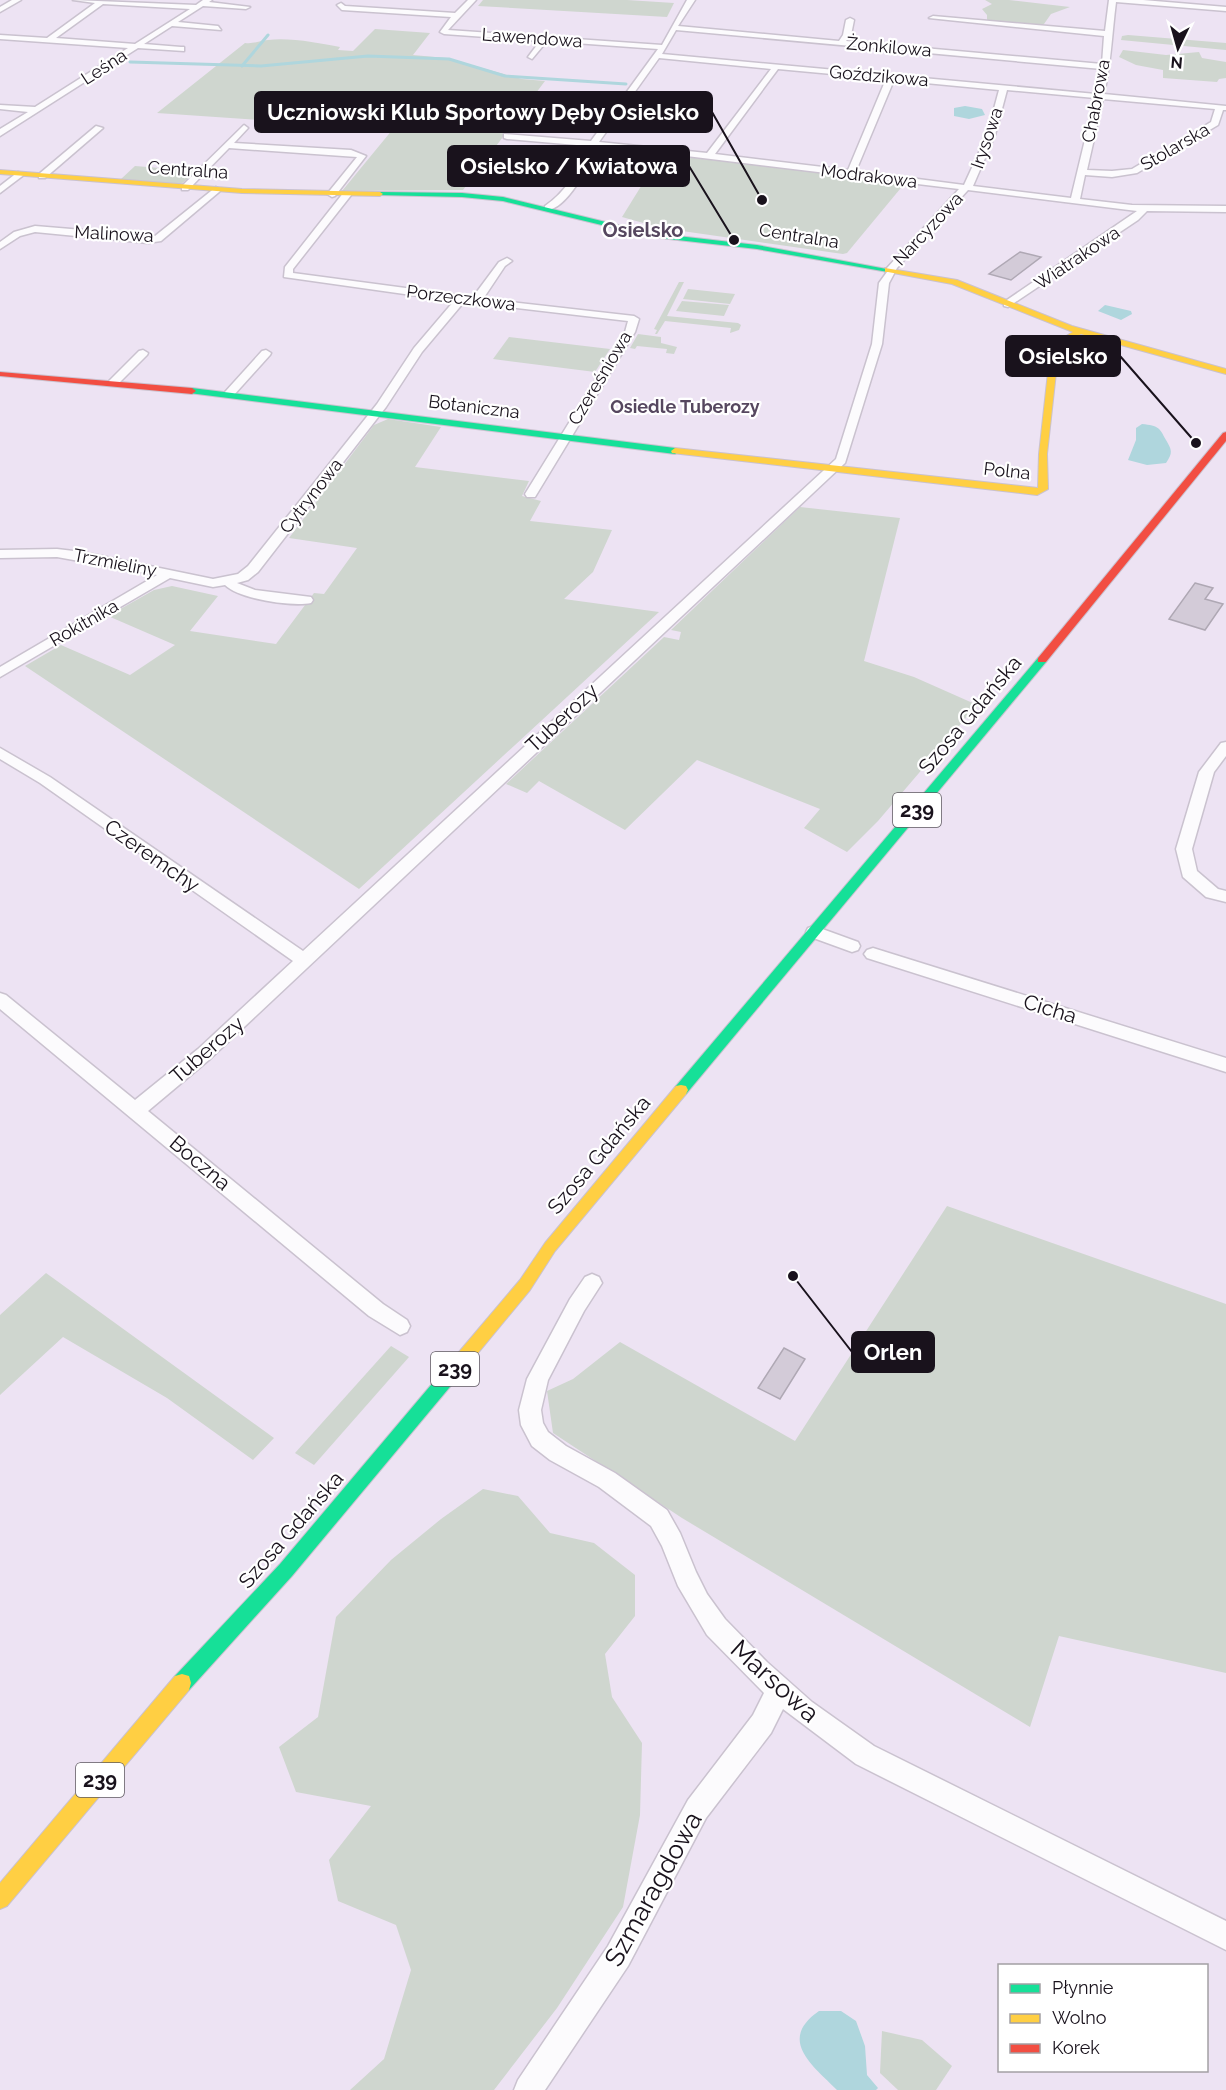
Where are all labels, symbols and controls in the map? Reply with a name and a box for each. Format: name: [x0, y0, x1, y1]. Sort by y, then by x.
north arrow: [1148, 18, 1208, 78]
street label: Lawendowa: [481, 23, 583, 52]
street label: Żonkilowa: [846, 32, 932, 61]
street label: Leśna: [77, 44, 130, 89]
text: N: [1170, 52, 1184, 72]
street label: Chabrowa: [1077, 57, 1114, 144]
street label: Goździkowa: [828, 61, 930, 90]
callout: Uczniowski Klub Sportowy Dęby Osielsko: [255, 92, 712, 132]
text: Uczniowski Klub Sportowy Dęby Osielsko: [267, 99, 699, 125]
street label: Irysowa: [966, 104, 1007, 171]
street label: Stolarska: [1136, 118, 1213, 175]
callout: Osielsko / Kwiatowa: [448, 146, 689, 186]
text: Osielsko / Kwiatowa: [460, 153, 678, 179]
street label: Centralna: [147, 156, 229, 183]
street label: Modrakowa: [820, 159, 919, 192]
street label: Narcyzowa: [888, 188, 967, 270]
district label: Osielsko: [602, 218, 684, 242]
street label: Centralna: [758, 219, 841, 252]
street label: Malinowa: [74, 221, 154, 246]
street label: Wiatrakowa: [1030, 221, 1123, 294]
street label: Porzeczkowa: [405, 280, 517, 315]
street label: Czereśniowa: [563, 327, 636, 429]
callout: Osielsko: [1006, 336, 1120, 376]
text: Osielsko: [1018, 343, 1108, 369]
street label: Botaniczna: [427, 390, 521, 423]
district label: Osiedle Tuberozy: [610, 396, 760, 417]
street label: Cytrynowa: [275, 454, 346, 537]
street label: Polna: [983, 458, 1031, 483]
street label: Trzmieliny: [72, 544, 159, 581]
street label: Rokitnika: [46, 595, 122, 651]
street label: Szosa Gdańska: [913, 650, 1026, 779]
street label: Tuberozy: [520, 678, 603, 757]
road number: 239: [893, 793, 941, 827]
street label: Czeremchy: [100, 814, 205, 897]
street label: Cicha: [1021, 989, 1080, 1028]
street label: Tuberozy: [165, 1011, 249, 1089]
street label: Szosa Gdańska: [542, 1090, 655, 1219]
street label: Boczna: [165, 1130, 236, 1195]
callout: Orlen: [852, 1332, 934, 1372]
text: Orlen: [864, 1339, 922, 1365]
road number: 239: [431, 1352, 479, 1386]
street label: Szosa Gdańska: [233, 1466, 348, 1593]
street label: Marsowa: [725, 1634, 825, 1728]
road number: 239: [76, 1763, 124, 1797]
street label: Szmaragdowa: [598, 1806, 708, 1972]
legend: [998, 1964, 1208, 2072]
text: Płynnie: [1052, 1977, 1114, 1998]
text: Wolno: [1052, 2007, 1107, 2028]
text: Korek: [1052, 2037, 1100, 2058]

